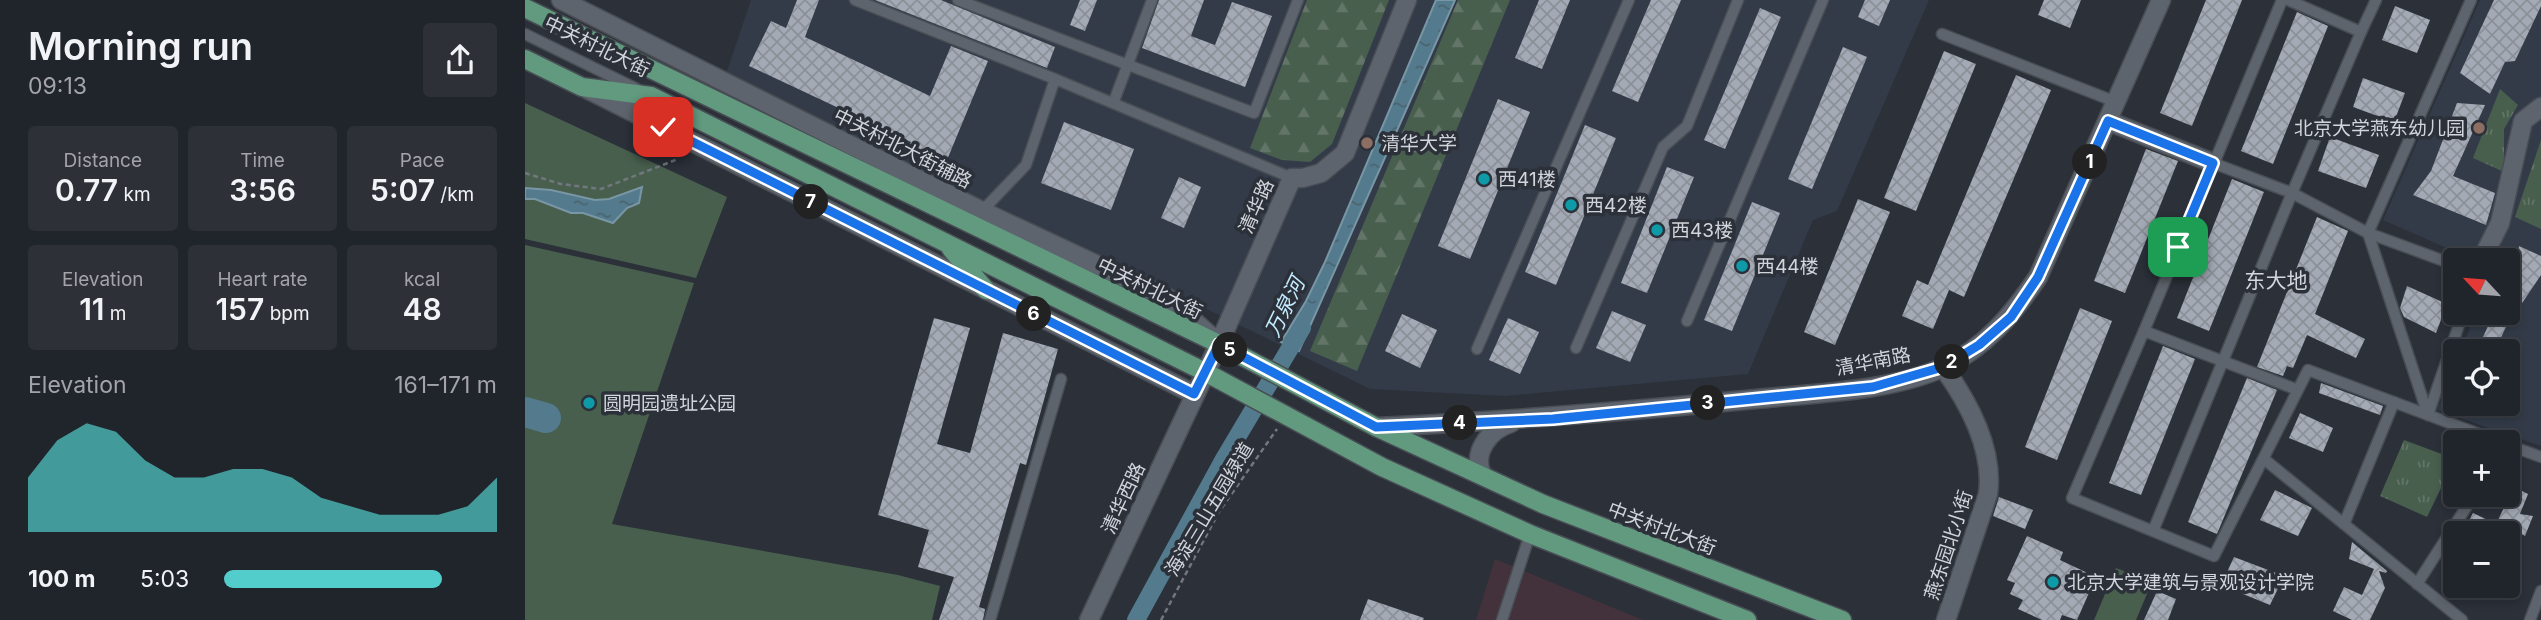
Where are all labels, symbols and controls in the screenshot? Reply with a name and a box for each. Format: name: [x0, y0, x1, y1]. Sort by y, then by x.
street label: 中关村北大街: [541, 11, 653, 82]
text: Morning run: [28, 23, 253, 69]
button: share: [423, 23, 497, 97]
text: 09:13: [28, 72, 87, 100]
pin: [633, 97, 693, 157]
street label: 中关村北大街辅路: [830, 104, 976, 193]
icon: check: [644, 108, 682, 146]
place label: 北京大学燕东幼儿园: [2294, 117, 2465, 140]
marker: 北京大学燕东幼儿园: [2471, 120, 2487, 136]
place label: 清华大学: [1381, 132, 1457, 155]
marker: 清华大学: [1359, 135, 1375, 151]
pin: 1: [2073, 144, 2107, 180]
text: Distance: [64, 149, 142, 172]
text: Time: [240, 149, 285, 172]
text: Pace: [400, 149, 445, 172]
text: 1: [2085, 150, 2094, 173]
place label: 西41楼: [1498, 168, 1556, 191]
marker: 西41楼: [1476, 171, 1492, 187]
text: 0.77: [55, 172, 118, 208]
text: 3:56: [229, 172, 296, 208]
text: 5:07: [370, 172, 435, 208]
street label: 清华路: [1234, 175, 1279, 237]
text: km: [118, 183, 151, 206]
text: /km: [435, 183, 474, 206]
pin: 7: [793, 184, 829, 220]
text: 7: [805, 190, 816, 213]
place label: 西42楼: [1585, 194, 1647, 217]
marker: 西42楼: [1563, 197, 1579, 213]
pin: [2148, 217, 2208, 277]
place label: 西43楼: [1671, 219, 1733, 242]
marker: 西43楼: [1649, 222, 1665, 238]
icon: arrive: [2159, 228, 2197, 266]
north arrow: [2443, 248, 2520, 326]
map controls: [2443, 248, 2520, 598]
street label: 中关村北大街: [1094, 253, 1206, 324]
place label: 西44楼: [1756, 255, 1819, 278]
marker: 西44楼: [1734, 258, 1750, 274]
text: Elevation: [62, 268, 144, 291]
text: Heart rate: [217, 268, 307, 291]
text: kcal: [404, 268, 440, 291]
district label: 东大地: [2245, 268, 2308, 293]
water label: 万泉河: [1260, 269, 1311, 341]
text: 11: [79, 291, 105, 327]
text: 157: [215, 291, 264, 327]
text: 48: [403, 291, 442, 327]
pin: 6: [1016, 296, 1051, 332]
text: m: [105, 302, 127, 325]
text: bpm: [264, 302, 310, 325]
text: 6: [1027, 302, 1040, 325]
pin: 5: [1213, 332, 1247, 368]
text: 5: [1223, 338, 1236, 361]
button: locate: [2443, 339, 2520, 416]
street label: 清华南路: [1834, 343, 1913, 380]
pin: 2: [1935, 344, 1969, 380]
text: 2: [1946, 350, 1957, 373]
text: Elevation: [28, 371, 127, 399]
text: 161–171 m: [394, 371, 497, 399]
pin: 3: [1691, 386, 1725, 420]
text: 3: [1701, 391, 1714, 414]
place label: 圆明园遗址公园: [603, 392, 736, 415]
marker: 圆明园遗址公园: [581, 395, 597, 411]
pin: 4: [1443, 406, 1478, 440]
text: 4: [1453, 411, 1466, 434]
button: +: [2443, 430, 2520, 507]
street label: 海淀三山五园绿道: [1160, 438, 1258, 580]
street label: 清华西路: [1097, 459, 1150, 538]
street label: 燕东园北小街: [1920, 487, 1977, 603]
street label: 中关村北大街: [1604, 497, 1719, 560]
button: −: [2443, 521, 2520, 598]
text: 100 m: [28, 565, 95, 593]
text: 5:03: [140, 565, 189, 593]
place label: 北京大学建筑与景观设计学院: [2067, 571, 2314, 594]
marker: 北京大学建筑与景观设计学院: [2045, 574, 2061, 590]

